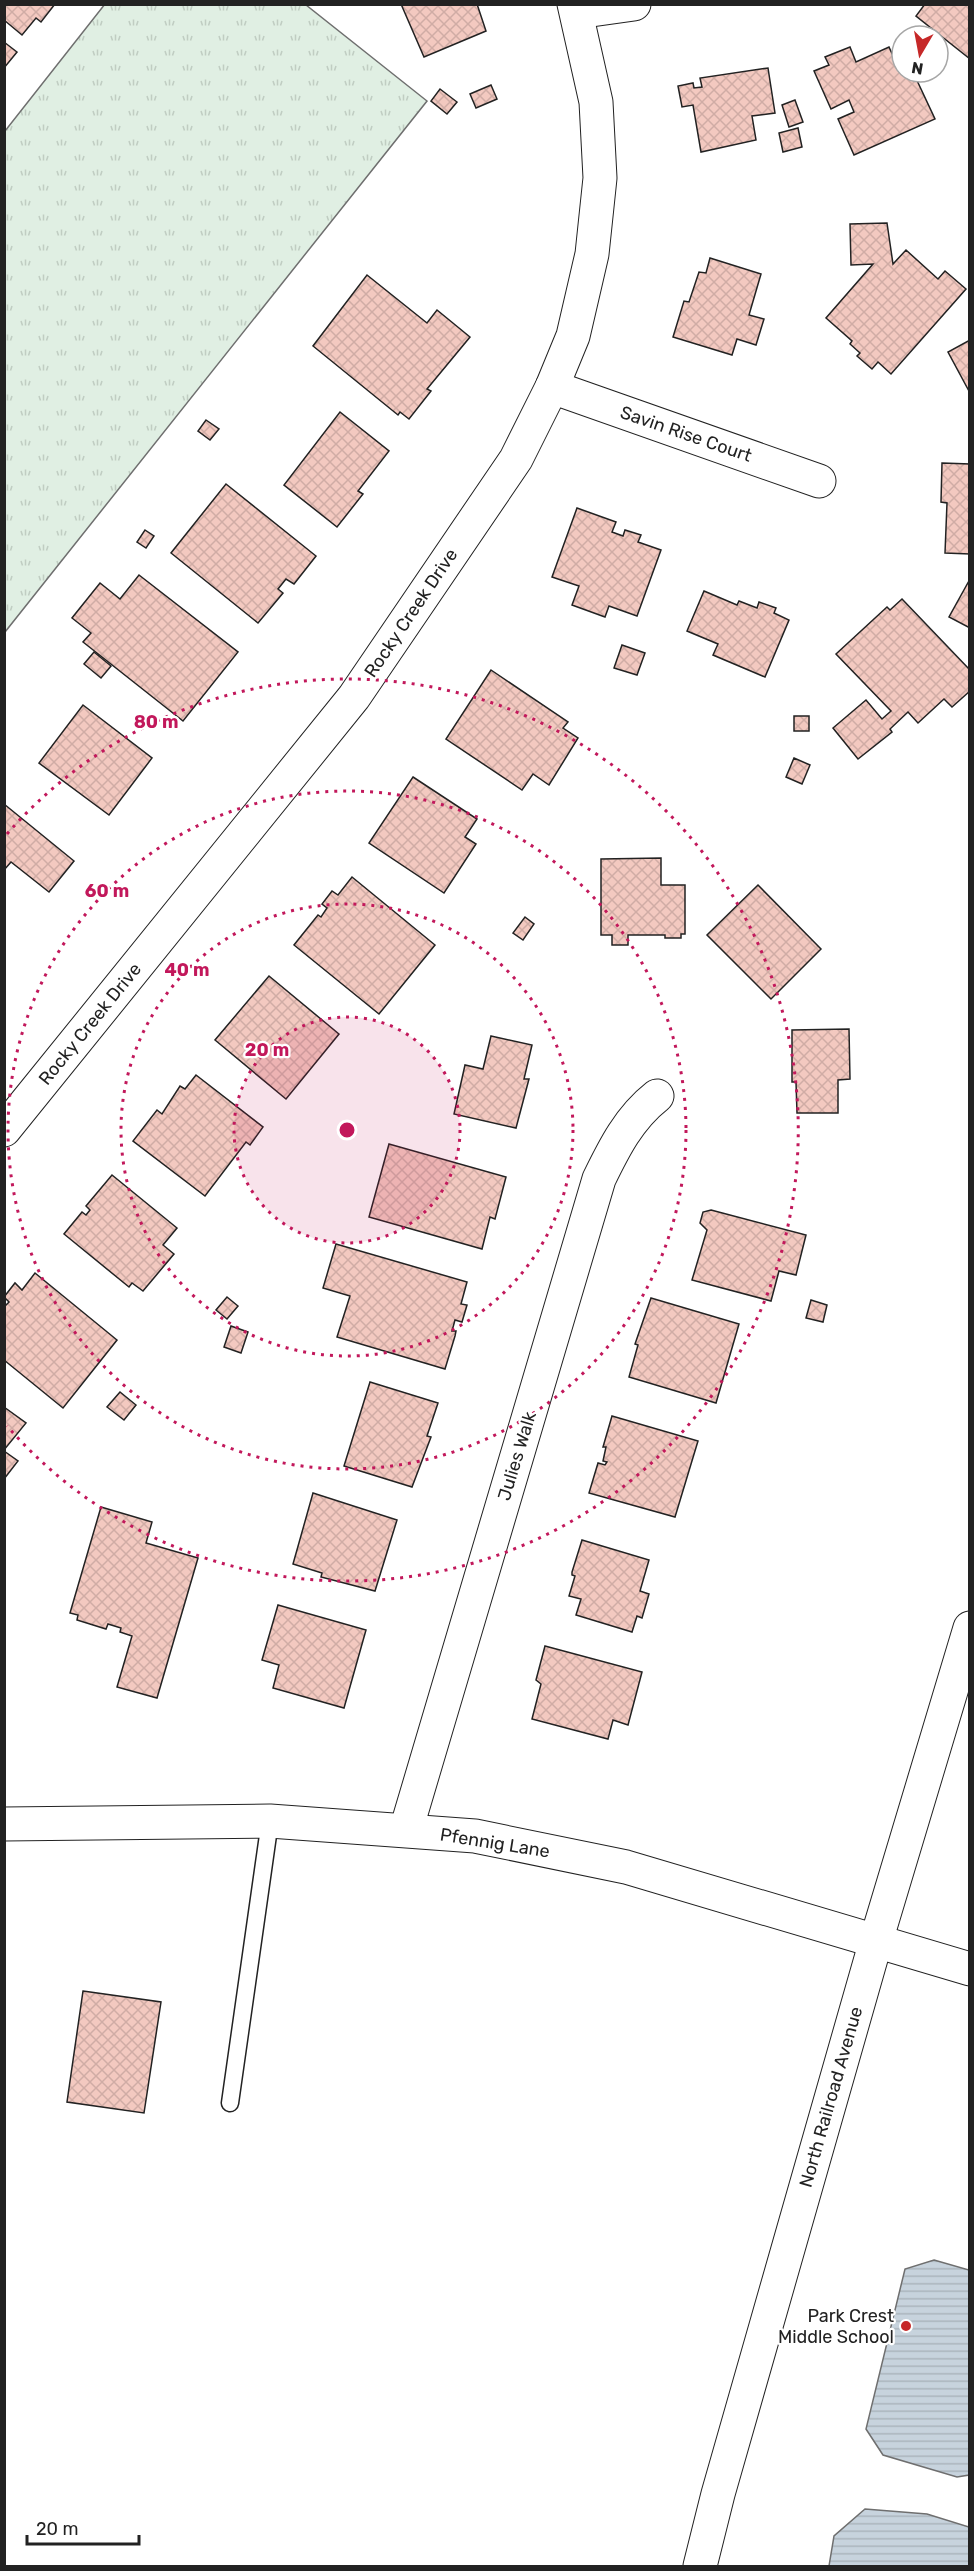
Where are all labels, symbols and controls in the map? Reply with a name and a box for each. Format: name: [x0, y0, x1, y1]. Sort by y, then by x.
north arrow: [890, 24, 950, 84]
text: N: [910, 58, 925, 79]
street label: Savin Rise Court: [617, 401, 755, 467]
street label: Rocky Creek Drive: [360, 544, 462, 682]
text: 80 m: [134, 711, 178, 733]
text: 60 m: [85, 880, 129, 902]
street label: Rocky Creek Drive: [34, 958, 146, 1090]
text: 40 m: [165, 959, 209, 981]
text: 20 m: [245, 1039, 289, 1061]
centre of rings: [337, 1120, 357, 1140]
street label: Julies Walk: [493, 1408, 541, 1503]
street label: Pfennig Lane: [439, 1823, 551, 1863]
street label: North Railroad Avenue: [795, 2004, 867, 2190]
place label: Park Crest Middle School: [778, 2305, 894, 2348]
marker: Park Crest Middle School: [899, 2319, 913, 2333]
scale bar: [27, 2508, 140, 2546]
text: 20 m: [36, 2518, 78, 2540]

